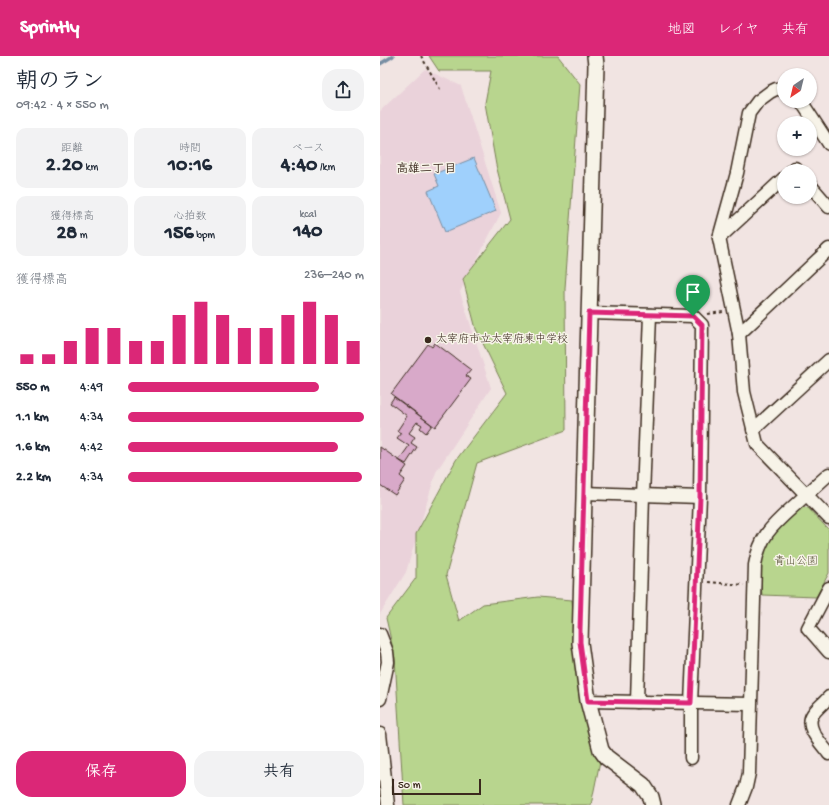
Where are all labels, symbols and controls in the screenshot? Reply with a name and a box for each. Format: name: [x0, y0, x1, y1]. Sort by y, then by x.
text: Sprintly: [20, 17, 79, 40]
text: 地図: [668, 22, 696, 39]
text: レイヤ: [718, 22, 759, 39]
text: 共有: [781, 22, 809, 39]
north arrow: [777, 68, 817, 108]
map controls: [777, 68, 817, 204]
button: share: [322, 69, 364, 111]
text: 朝のラン: [16, 70, 104, 96]
text: 09:42 · 4 × 550 m: [16, 98, 109, 113]
button: +: [777, 116, 817, 156]
text: 距離: [61, 143, 83, 155]
text: 時間: [179, 143, 201, 155]
text: ペース: [292, 143, 324, 155]
text: 2.20: [46, 155, 83, 178]
text: 10:16: [168, 155, 212, 178]
text: 4:40: [281, 155, 317, 178]
text: km: [83, 162, 98, 174]
text: /km: [317, 162, 335, 174]
district label: 高雄二丁目: [396, 162, 456, 177]
button: −: [777, 164, 817, 204]
text: kcal: [299, 209, 317, 221]
text: 獲得標高: [50, 211, 94, 223]
text: 心拍数: [174, 211, 207, 223]
text: 140: [294, 221, 322, 244]
text: 28: [56, 223, 77, 246]
text: 156: [165, 223, 194, 246]
text: m: [77, 230, 88, 242]
text: bpm: [194, 230, 215, 242]
text: 236–240 m: [304, 268, 364, 283]
text: 獲得標高: [16, 273, 68, 288]
pin: [676, 275, 710, 316]
icon: arrive: [682, 281, 704, 303]
place label: 太宰府市立太宰府東中学校: [436, 333, 568, 346]
marker: 太宰府市立太宰府東中学校: [423, 335, 433, 345]
text: 550 m: [16, 380, 49, 395]
text: 4:49: [80, 380, 103, 395]
text: 1.1 km: [16, 410, 49, 425]
text: 4:34: [80, 410, 103, 425]
text: 1.6 km: [16, 440, 50, 455]
text: 4:42: [80, 440, 103, 455]
text: 2.2 km: [16, 470, 51, 485]
text: 4:34: [80, 470, 103, 485]
park label: 青山公園: [774, 555, 818, 568]
button: 保存: [16, 751, 186, 797]
button: 共有: [194, 751, 364, 797]
scale bar: [392, 777, 481, 796]
text: 50 m: [398, 780, 420, 792]

